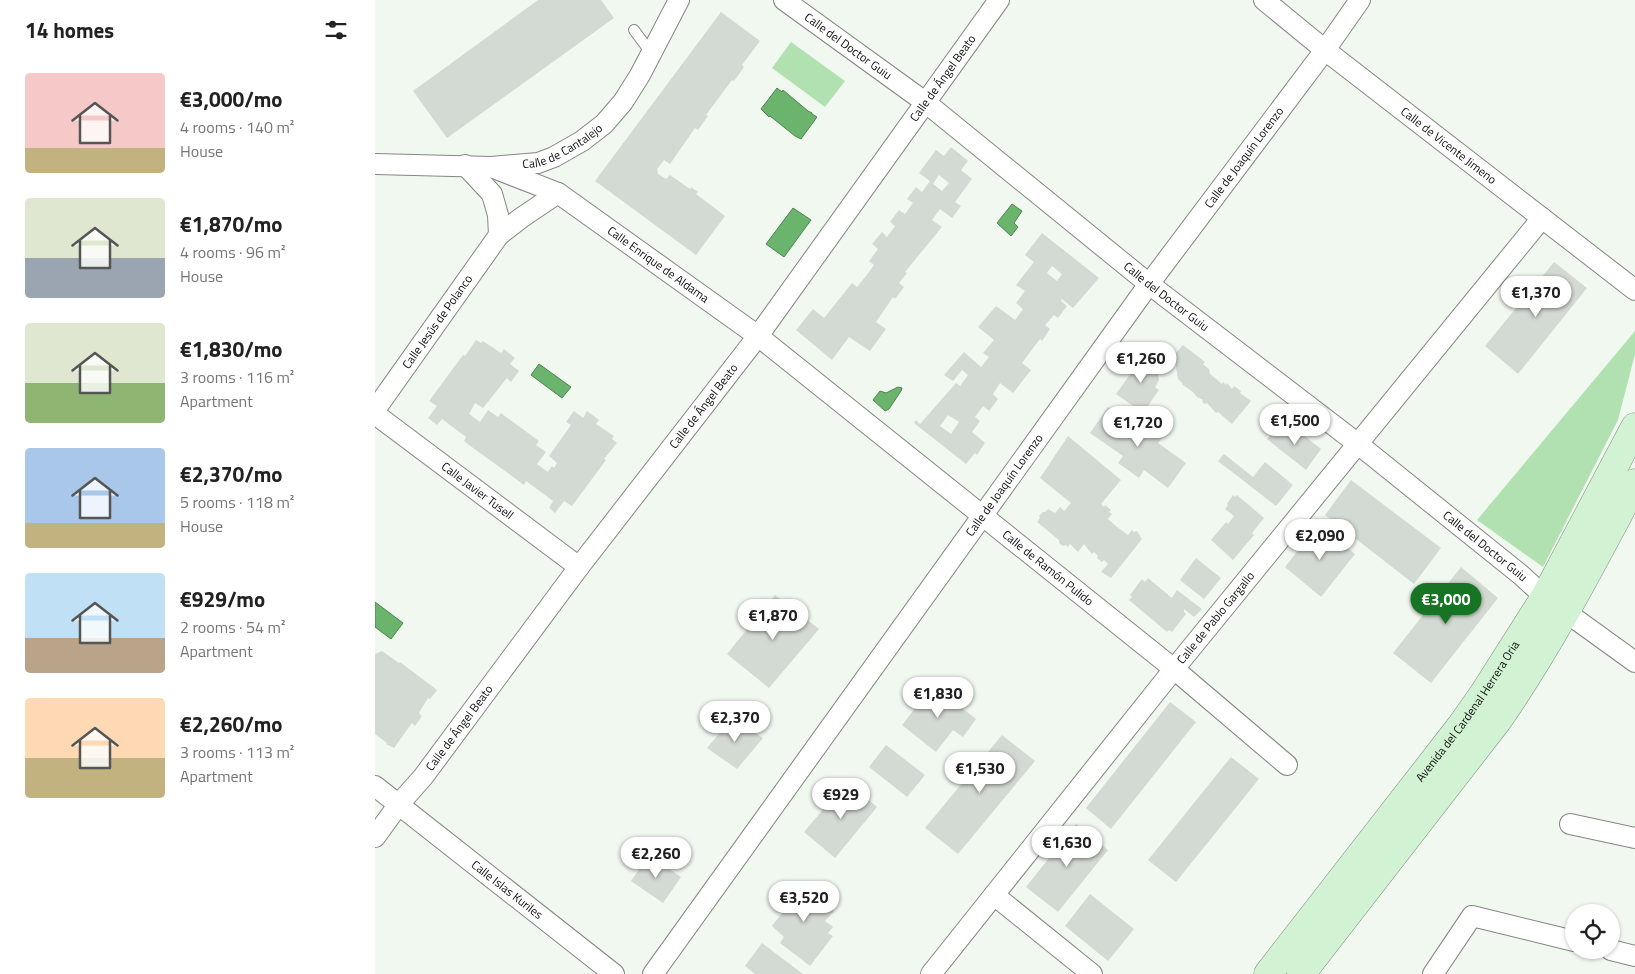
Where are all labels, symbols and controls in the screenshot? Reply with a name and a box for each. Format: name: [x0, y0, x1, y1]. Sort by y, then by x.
street label: Calle del Doctor Guiu: [801, 8, 896, 84]
text: 14 homes: [25, 14, 114, 46]
icon: filters: [322, 16, 350, 44]
street label: Calle de Ángel Beato: [905, 30, 980, 125]
text: €3,000/mo: [180, 83, 282, 115]
icon: home: [65, 93, 125, 153]
street label: Calle de Vicente Jimeno: [1397, 102, 1501, 189]
street label: Calle de Joaquín Lorenzo: [1199, 103, 1288, 212]
text: 4 rooms · 140 m²: [180, 115, 294, 139]
street label: Calle de Cantalejo: [522, 118, 606, 173]
text: House: [180, 139, 223, 163]
text: €1,870/mo: [180, 208, 282, 240]
icon: home: [65, 218, 125, 278]
street label: Calle Enrique de Aldama: [603, 221, 713, 307]
text: 4 rooms · 96 m²: [180, 240, 285, 264]
street label: Calle del Doctor Guiu: [1119, 257, 1213, 336]
text: House: [180, 264, 223, 288]
street label: Calle Jesús de Polanco: [397, 271, 477, 373]
pin: €1,370: [1495, 276, 1577, 318]
text: €1,370: [1511, 280, 1561, 304]
text: €1,830/mo: [180, 333, 282, 365]
pin: €1,260: [1100, 342, 1182, 384]
icon: home: [65, 343, 125, 403]
text: €1,260: [1116, 346, 1166, 370]
street label: Calle de Ángel Beato: [664, 359, 742, 452]
text: 3 rooms · 116 m²: [180, 365, 294, 389]
text: Apartment: [180, 389, 253, 413]
pin: €1,500: [1254, 404, 1336, 446]
pin: €1,720: [1097, 406, 1179, 448]
text: €1,500: [1270, 408, 1320, 432]
text: €1,720: [1113, 410, 1163, 434]
street label: Calle de Joaquín Lorenzo: [961, 430, 1047, 540]
street label: Calle Javier Tusell: [437, 457, 518, 524]
text: €2,370/mo: [180, 458, 282, 490]
icon: home: [65, 468, 125, 528]
text: 5 rooms · 118 m²: [180, 490, 294, 514]
street label: Calle del Doctor Guiu: [1439, 506, 1532, 586]
text: House: [180, 514, 223, 538]
pin: €2,090: [1279, 518, 1361, 561]
text: €2,090: [1295, 523, 1345, 547]
street label: Calle de Ramón Pulido: [998, 525, 1098, 610]
street label: Calle de Pablo Gargallo: [1172, 567, 1259, 668]
pin: €3,000: [1405, 582, 1487, 625]
text: €929/mo: [180, 583, 265, 615]
text: €3,000: [1421, 587, 1471, 611]
icon: home: [65, 593, 125, 653]
pin: €1,870: [732, 598, 814, 641]
text: €1,870: [748, 603, 798, 627]
text: 2 rooms · 54 m²: [180, 615, 285, 639]
street label: Avenida del Cardenal Herrera Oria: [1411, 637, 1524, 786]
text: Apartment: [180, 639, 253, 663]
pin: €1,830: [897, 676, 979, 719]
street label: Calle de Ángel Beato: [421, 681, 497, 775]
text: €1,830: [913, 681, 963, 705]
pin: €2,370: [694, 700, 776, 743]
text: €2,370: [710, 705, 760, 729]
text: €2,260/mo: [180, 708, 282, 740]
icon: home: [65, 718, 125, 778]
text: 3 rooms · 113 m²: [180, 740, 294, 764]
pin: €1,530: [939, 752, 1021, 794]
text: €1,530: [955, 756, 1005, 780]
text: Apartment: [180, 764, 253, 788]
pin: €929: [811, 778, 871, 820]
text: €929: [823, 782, 859, 806]
pin: €1,630: [1026, 826, 1108, 868]
text: €1,630: [1042, 830, 1092, 854]
pin: €2,260: [615, 836, 697, 879]
text: €2,260: [631, 841, 681, 865]
street label: Calle Islas Kuriles: [467, 855, 548, 924]
pin: €3,520: [763, 880, 845, 923]
text: €3,520: [779, 885, 829, 909]
map controls: [1565, 904, 1620, 959]
button: locate: [1565, 904, 1620, 959]

